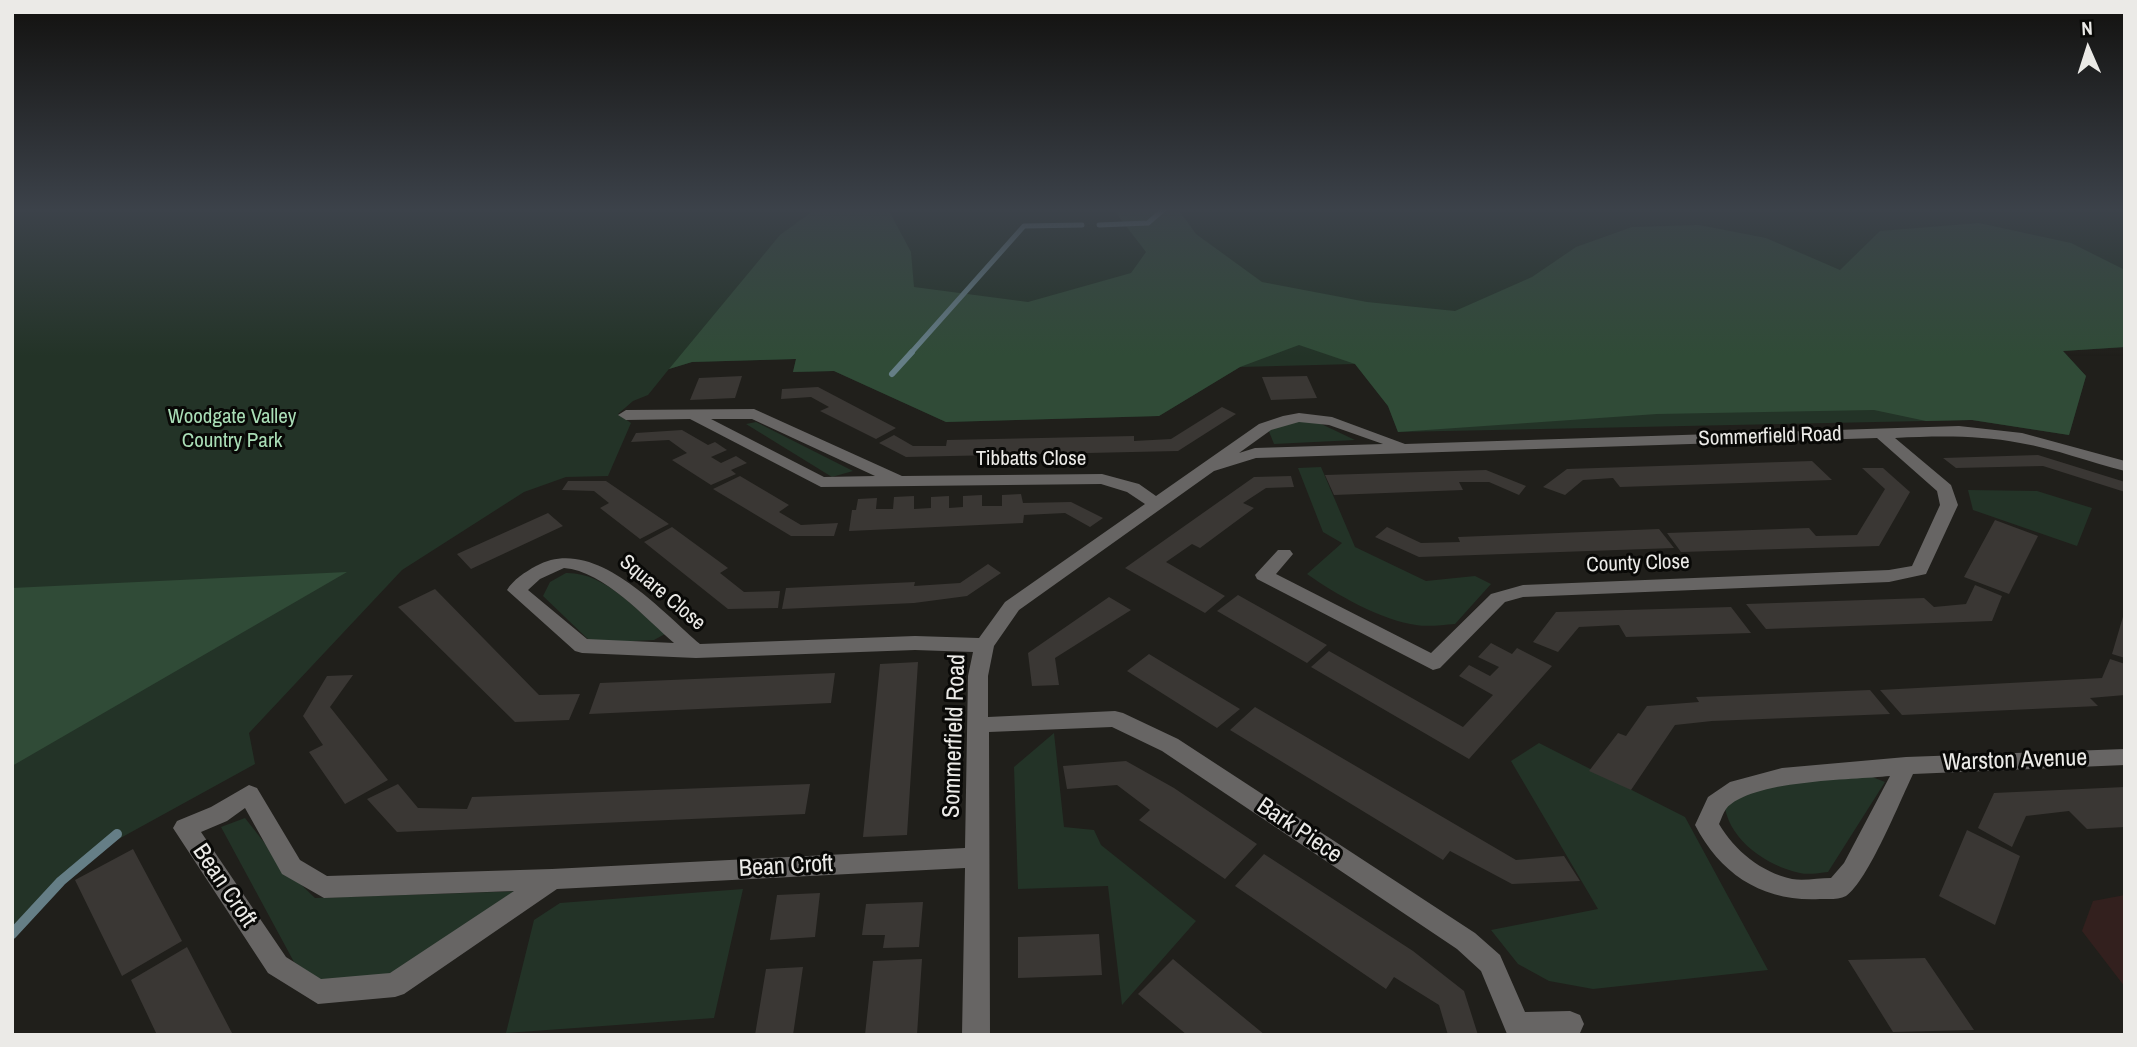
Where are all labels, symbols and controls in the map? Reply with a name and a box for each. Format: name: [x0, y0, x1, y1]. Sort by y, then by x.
north arrow: [2053, 14, 2123, 84]
text: N: [2081, 15, 2093, 41]
park label: Woodgate Valley Country Park: [168, 404, 296, 454]
street label: Sommerfield Road: [1698, 422, 1842, 452]
street label: Tibbatts Close: [976, 446, 1086, 472]
street label: Square Close: [614, 550, 710, 636]
street label: County Close: [1586, 550, 1690, 578]
street label: Sommerfield Road: [938, 654, 972, 818]
street label: Warston Avenue: [1942, 744, 2088, 778]
street label: Bark Piece: [1251, 792, 1347, 870]
street label: Bean Croft: [186, 839, 262, 933]
street label: Bean Croft: [738, 850, 834, 884]

